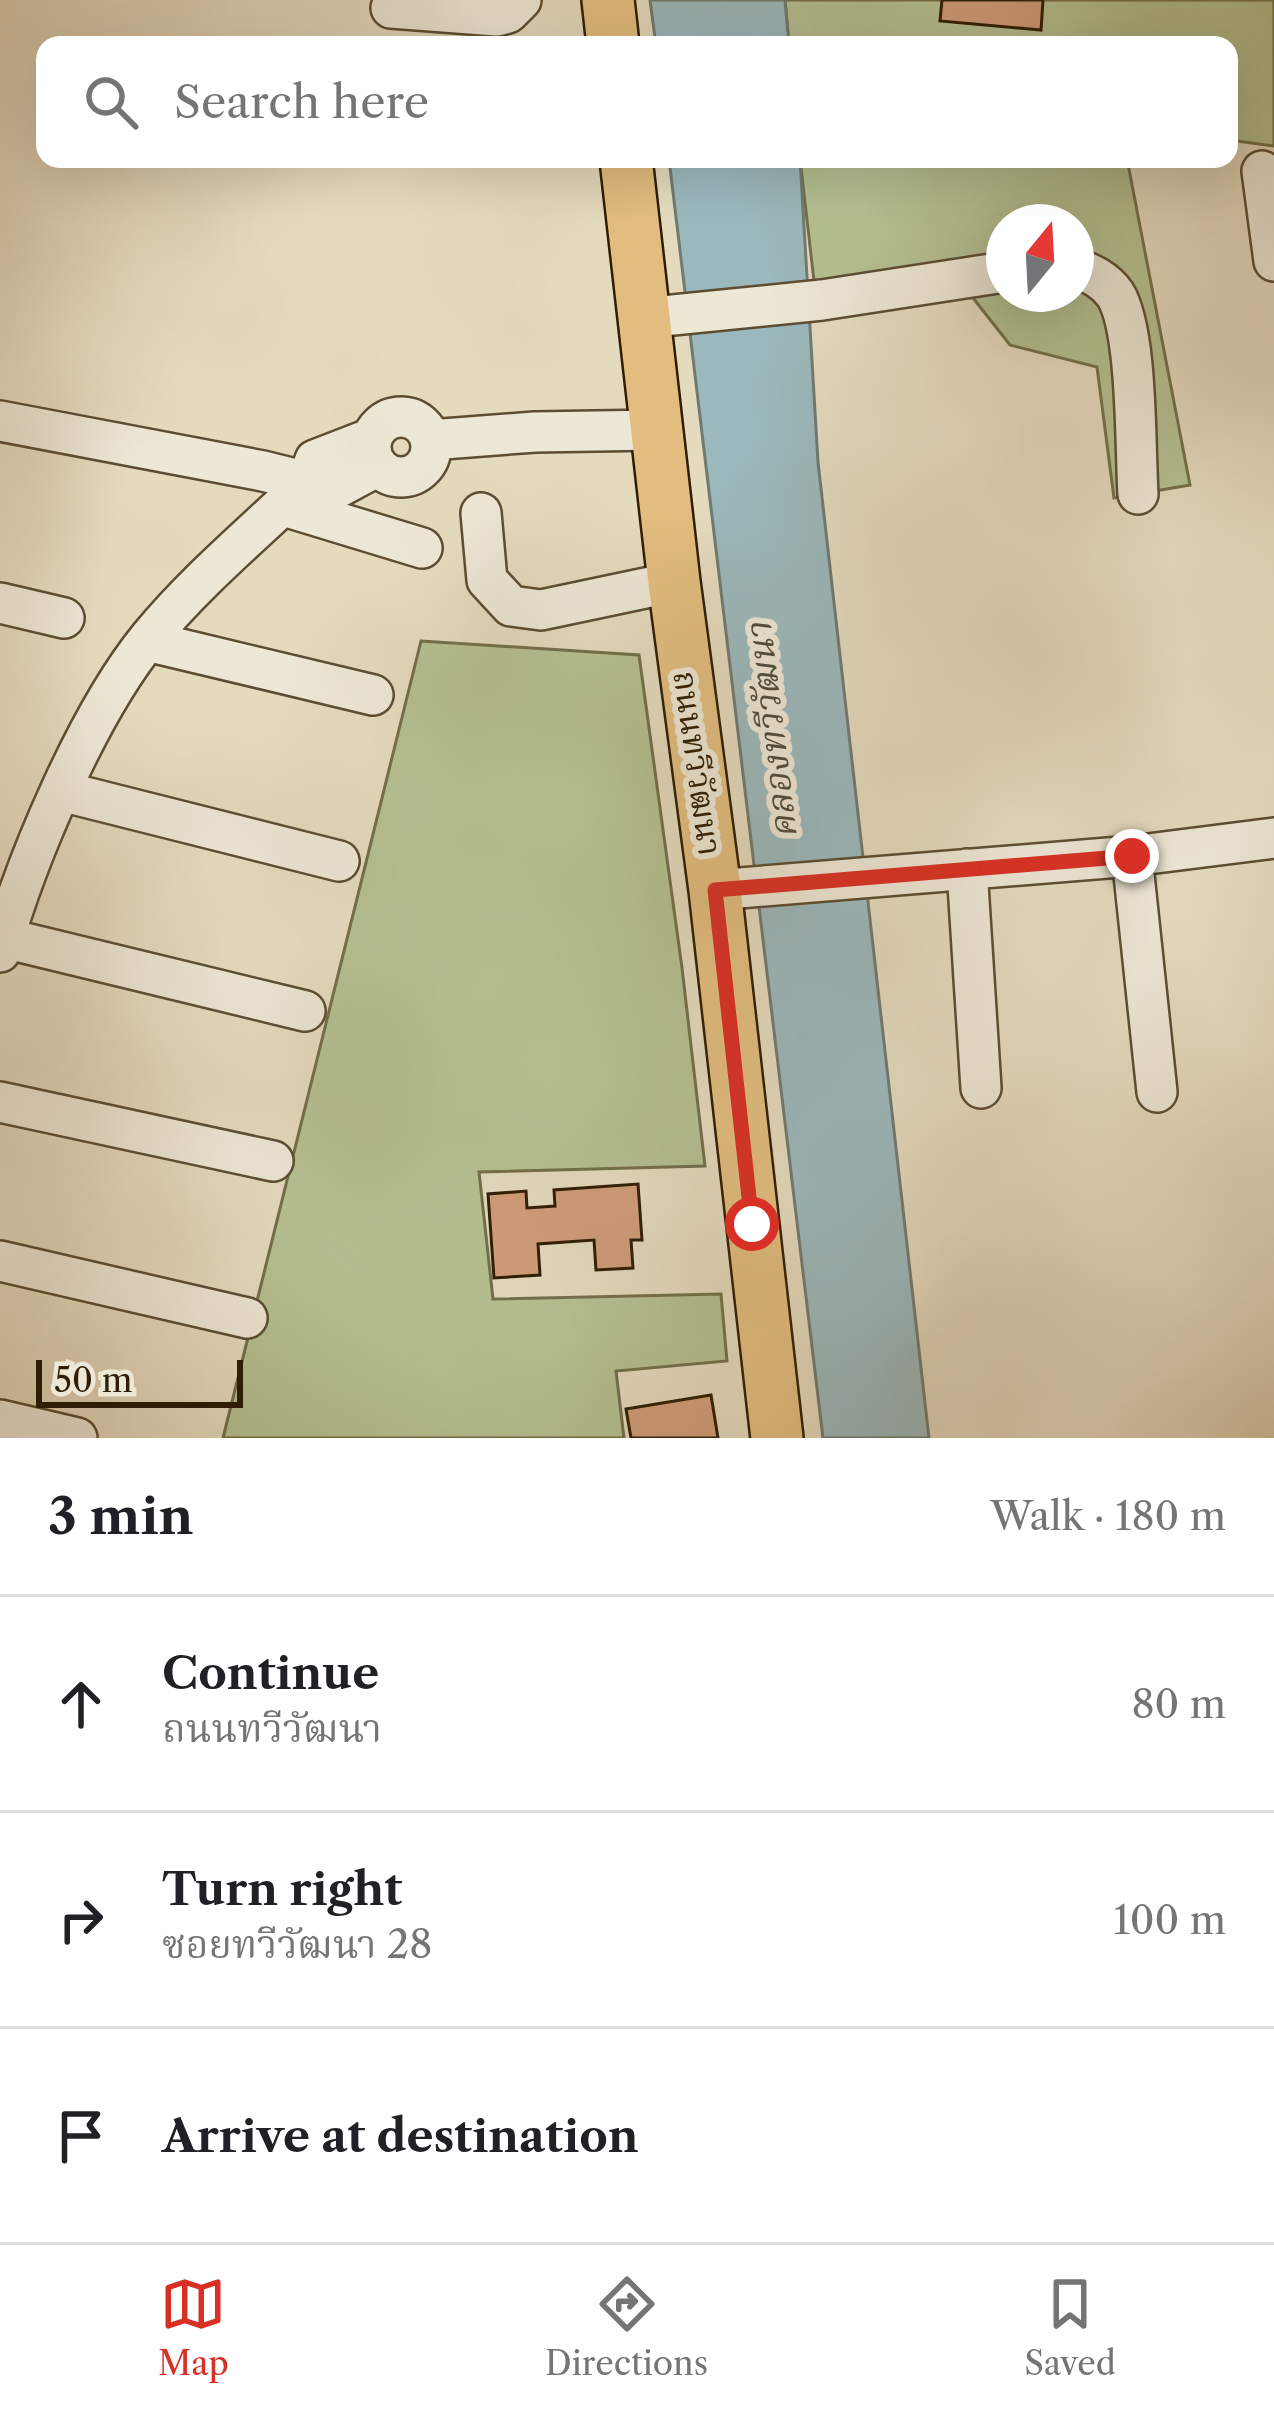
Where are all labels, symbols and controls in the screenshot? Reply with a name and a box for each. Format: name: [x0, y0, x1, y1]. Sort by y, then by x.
search box: [36, 36, 1238, 168]
icon: search: [78, 69, 144, 135]
text: Search here: [174, 74, 429, 130]
north arrow: [986, 204, 1094, 312]
water label: คลองทวีวัฒนา: [736, 619, 806, 841]
street label: ถนนทวีวัฒนา: [664, 668, 731, 858]
route end: [1105, 829, 1159, 883]
route start: [725, 1197, 779, 1251]
scale bar: [36, 1354, 243, 1407]
text: 50 m: [54, 1360, 132, 1401]
text: 3 min: [48, 1485, 194, 1547]
text: Walk · 180 m: [990, 1492, 1226, 1540]
text: Continue: [162, 1645, 379, 1701]
icon: ahead: [48, 1671, 114, 1737]
text: 80 m: [1131, 1680, 1226, 1728]
text: ถนนทวีวัฒนา: [162, 1704, 382, 1752]
text: Turn right: [162, 1861, 402, 1917]
icon: right: [48, 1887, 114, 1953]
text: 100 m: [1113, 1896, 1226, 1944]
text: ซอยทวีวัฒนา 28: [162, 1920, 432, 1968]
icon: arrive: [48, 2103, 114, 2169]
text: Arrive at destination: [162, 2108, 639, 2164]
tab: Map: [158, 2271, 229, 2384]
tab: Directions: [545, 2271, 708, 2384]
tab: Saved: [1024, 2271, 1116, 2384]

